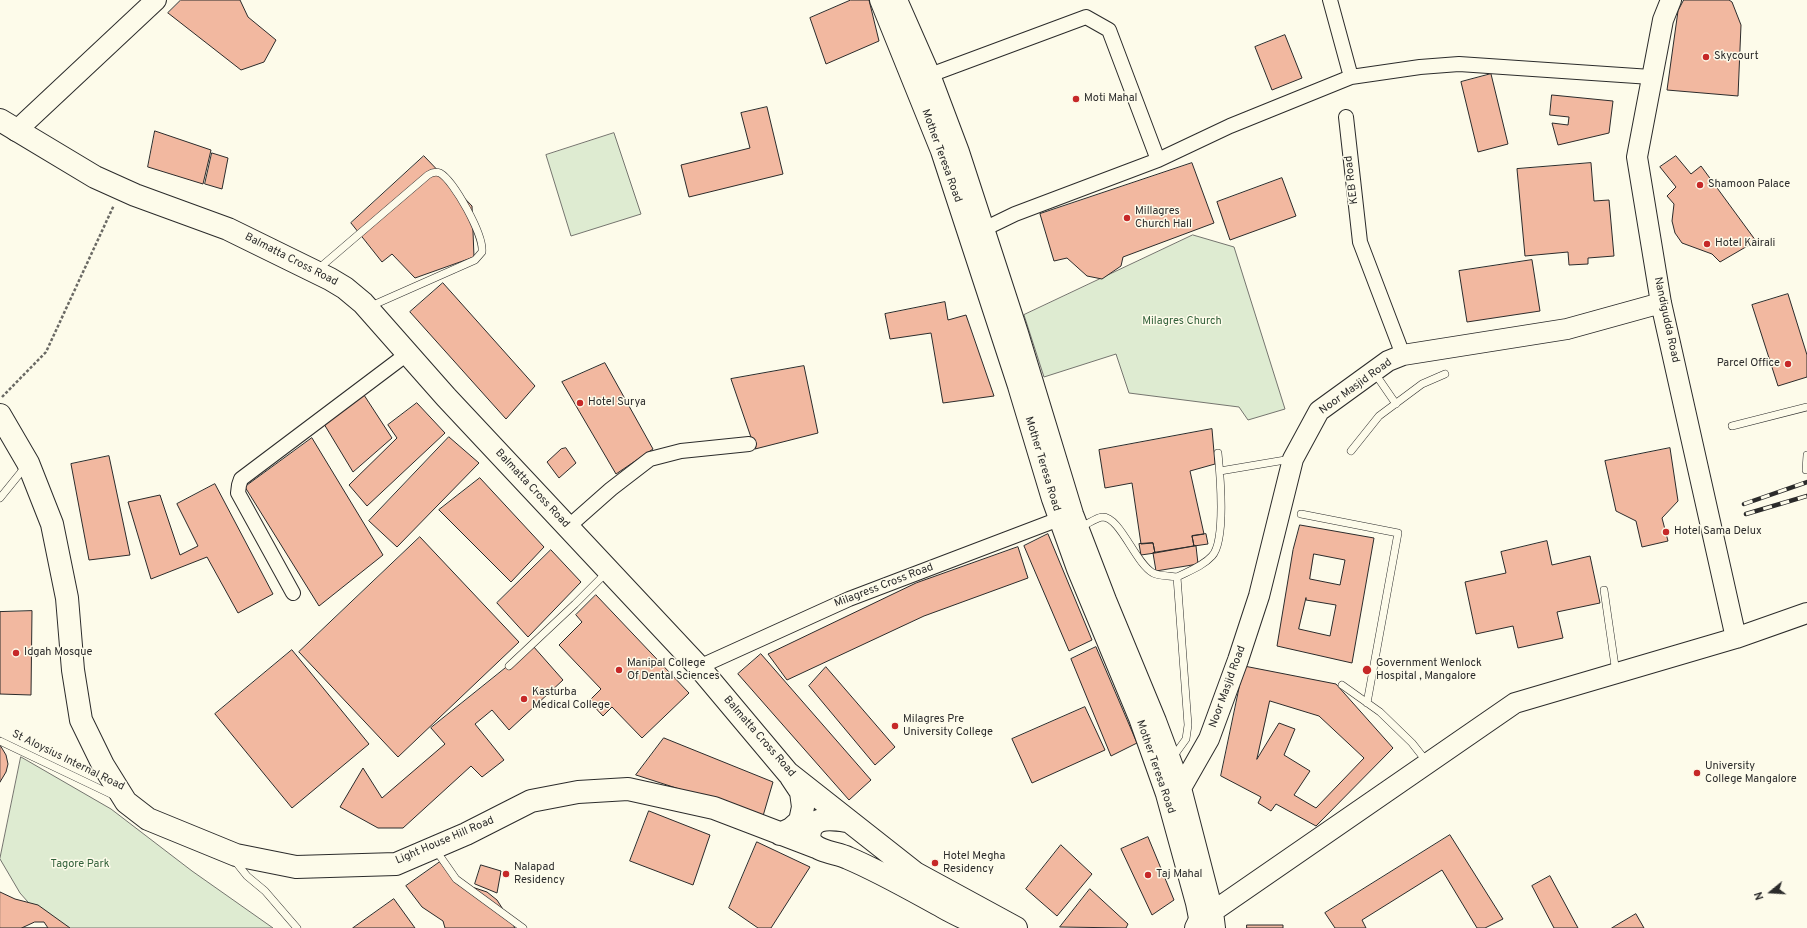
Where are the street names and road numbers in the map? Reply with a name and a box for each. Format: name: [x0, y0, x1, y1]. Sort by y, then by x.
street label: Mother Teresa Road: [918, 108, 964, 204]
street label: KEB Road: [1342, 155, 1362, 205]
street label: Balmatta Cross Road: [242, 231, 340, 289]
street label: Nandigudda Road: [1650, 276, 1682, 364]
street label: Noor Masjid Road: [1317, 356, 1395, 418]
street label: Mother Teresa Road: [1021, 415, 1063, 513]
street label: Balmatta Cross Road: [492, 447, 572, 531]
street label: Milagress Cross Road: [833, 561, 935, 611]
street label: Noor Masjid Road: [1207, 644, 1249, 730]
street label: Balmatta Cross Road: [720, 694, 798, 780]
street label: Mother Teresa Road: [1133, 718, 1177, 816]
street label: St Aloysius Internal Road: [10, 728, 126, 794]
street label: Light House Hill Road: [394, 814, 496, 868]

